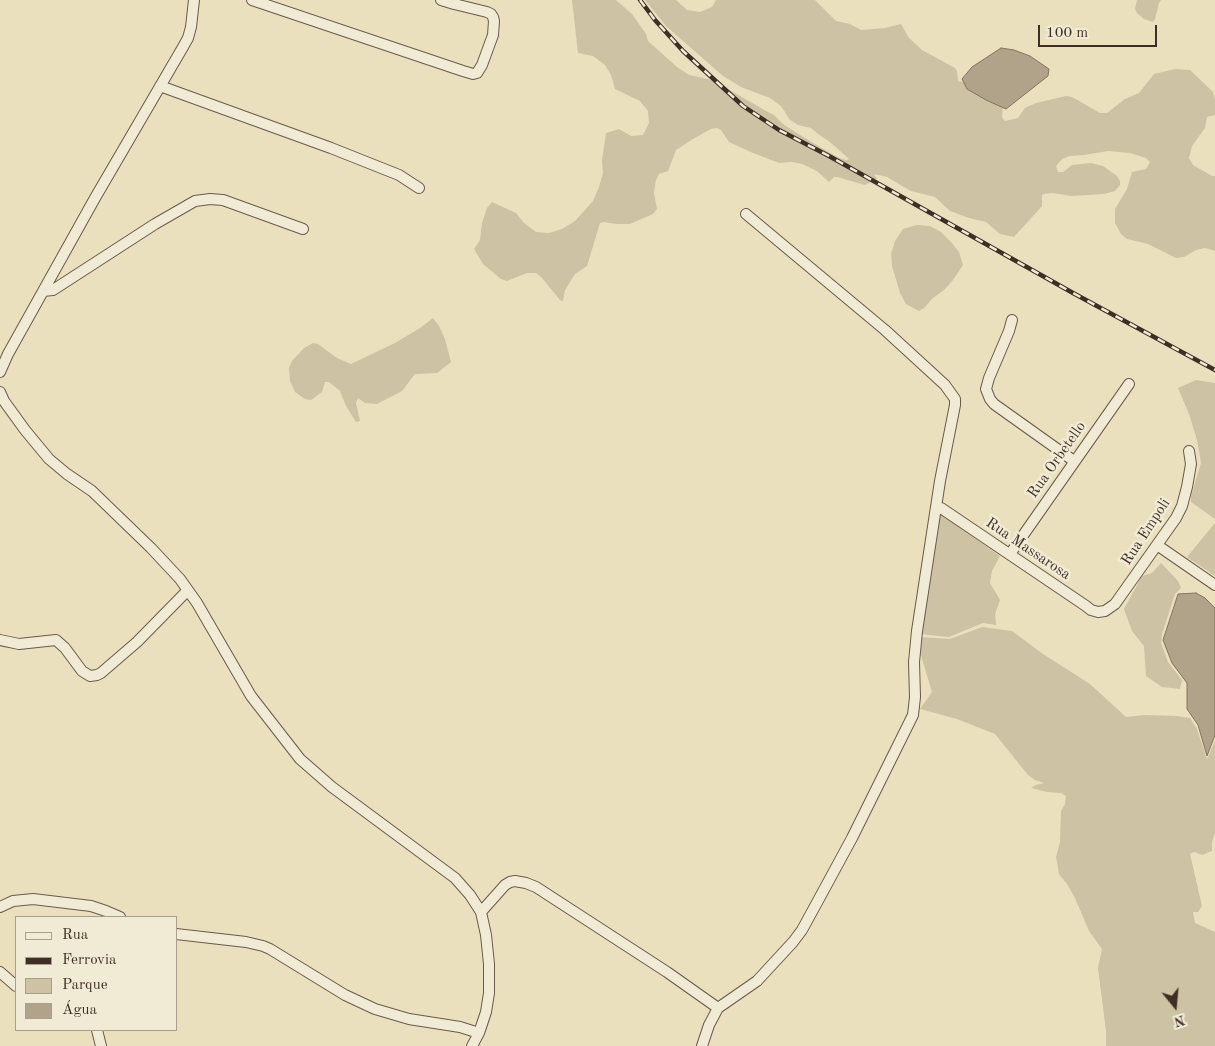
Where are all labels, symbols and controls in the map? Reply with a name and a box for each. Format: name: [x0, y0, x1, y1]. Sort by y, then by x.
scale bar: [1040, 15, 1159, 47]
text: 100 m: [1046, 26, 1088, 41]
street label: Rua Orbetello: [1024, 418, 1090, 502]
street label: Rua Empoli: [1118, 495, 1174, 569]
street label: Rua Massarosa: [982, 514, 1074, 584]
legend: [15, 916, 178, 1031]
text: Rua: [62, 928, 88, 943]
text: Ferrovia: [62, 953, 116, 968]
text: Parque: [62, 978, 108, 993]
north arrow: [1150, 981, 1200, 1031]
text: Água: [62, 1003, 97, 1018]
text: N: [1172, 1012, 1187, 1029]

